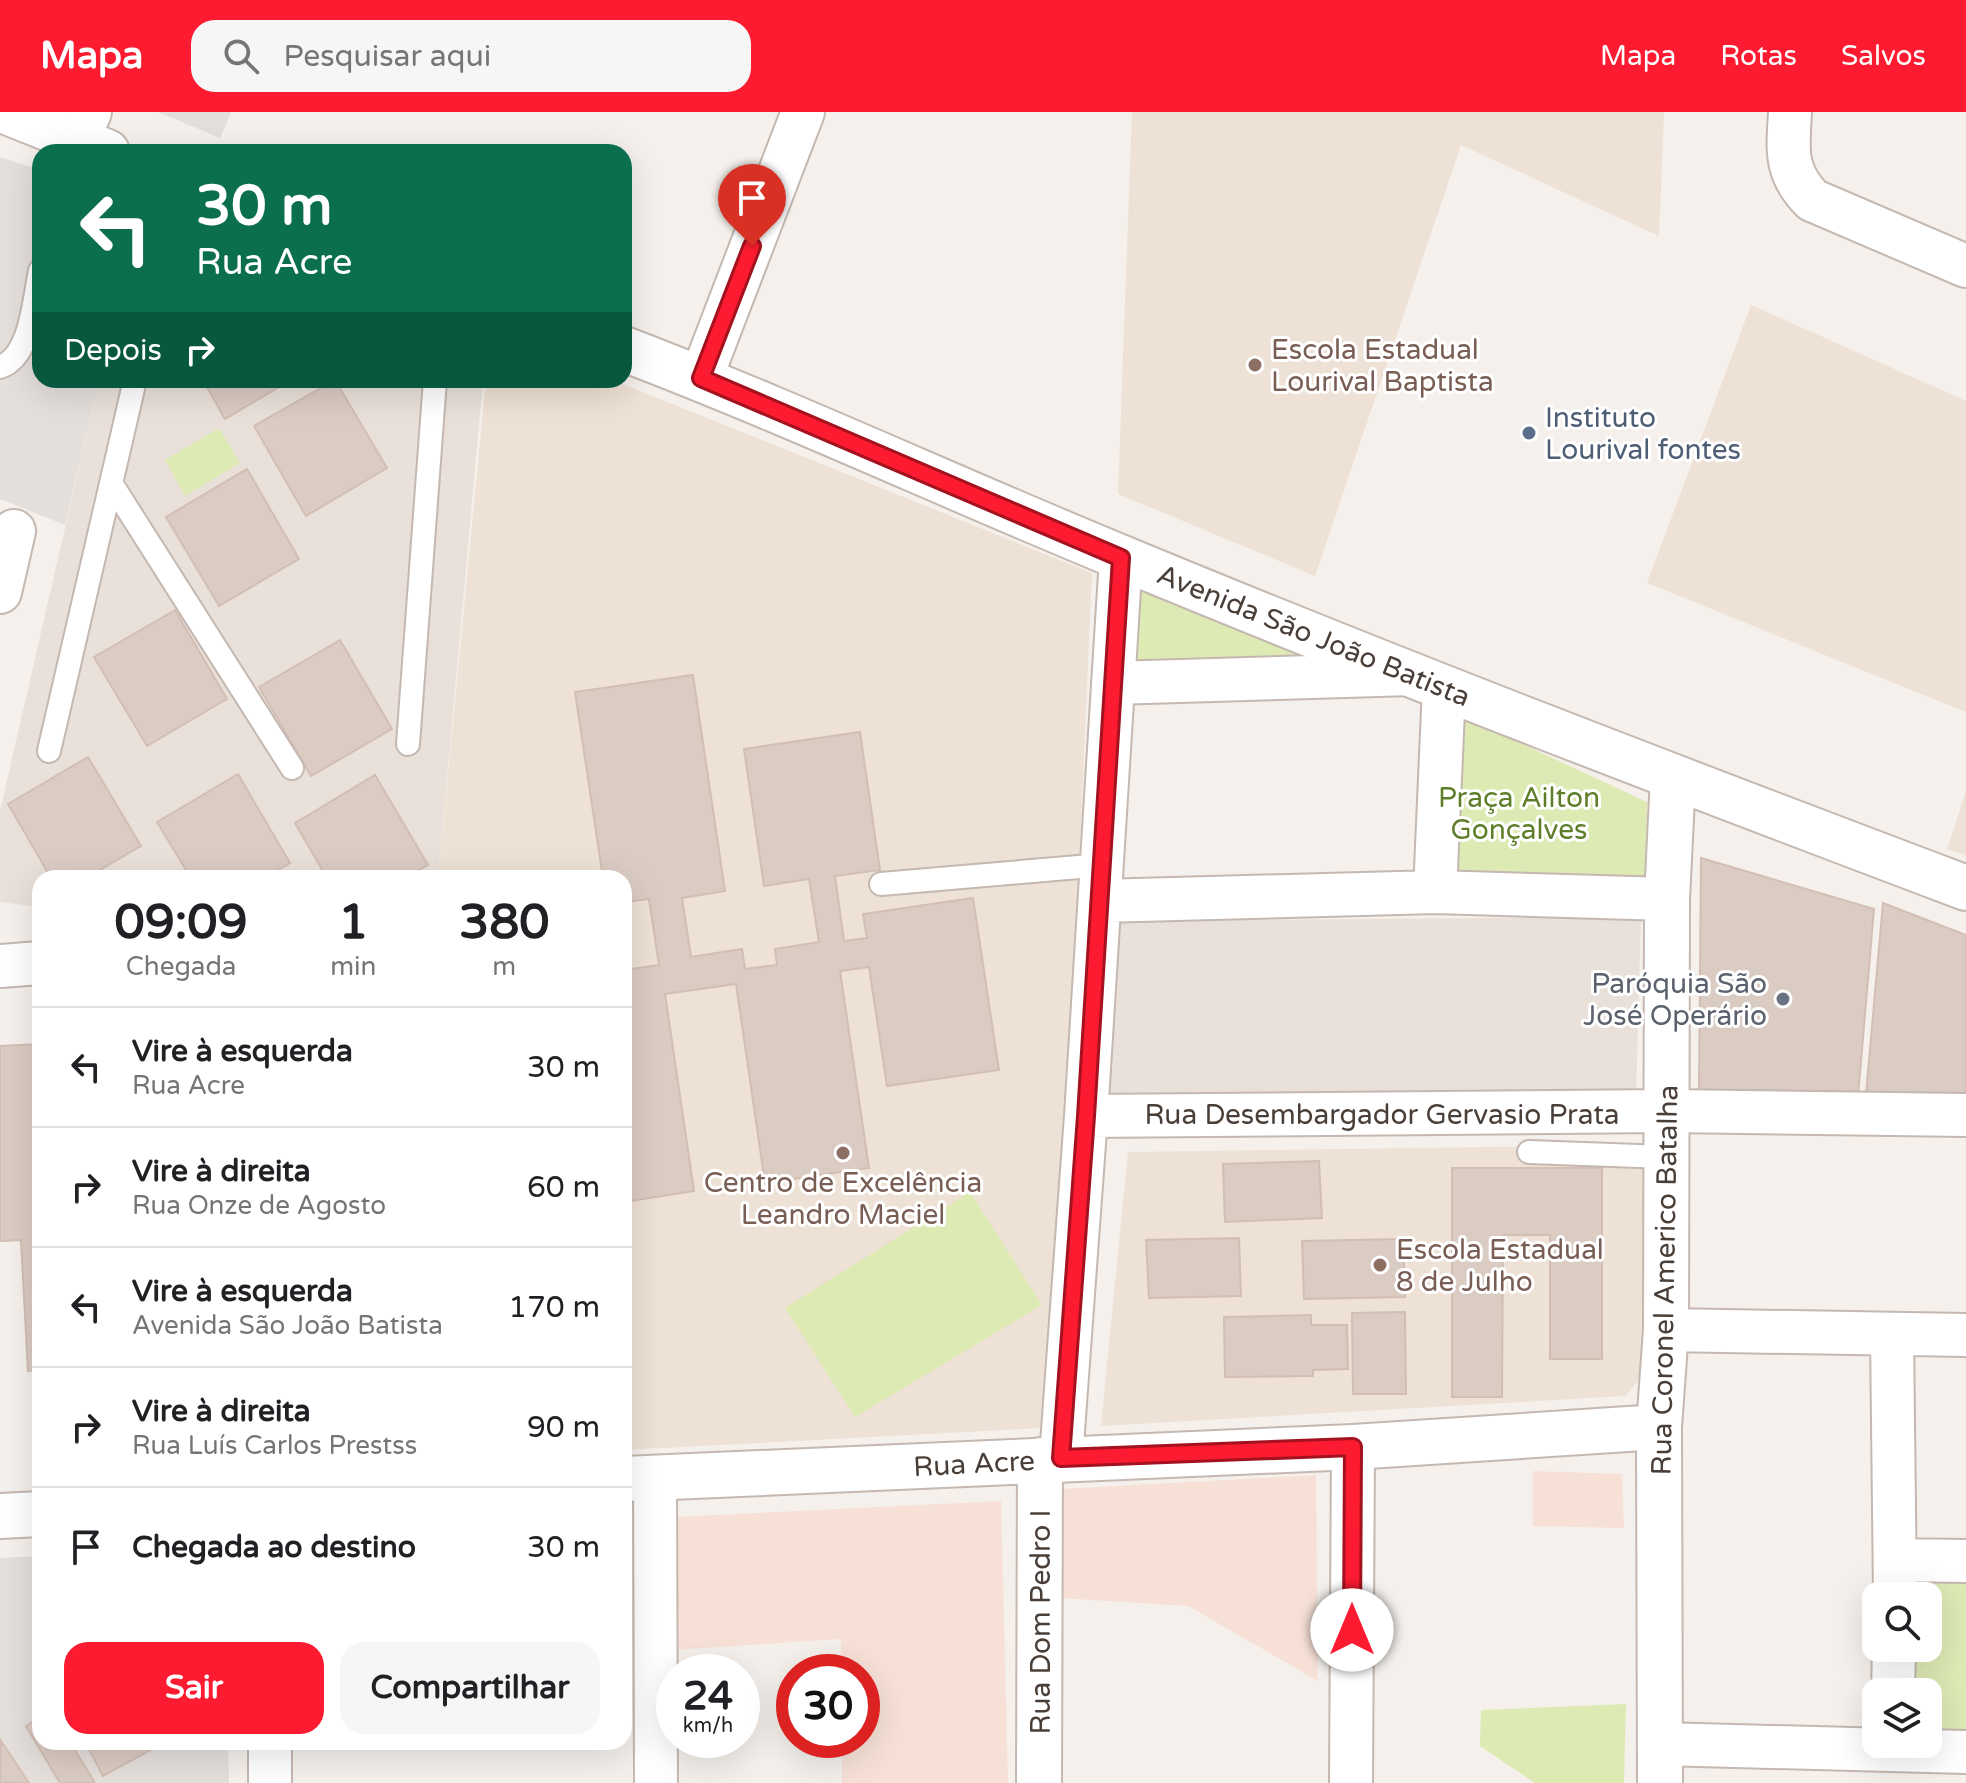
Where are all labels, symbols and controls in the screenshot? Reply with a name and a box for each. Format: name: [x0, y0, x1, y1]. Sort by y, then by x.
search box: [191, 20, 751, 92]
text: Mapa: [40, 33, 143, 79]
icon: search: [219, 34, 263, 78]
text: Pesquisar aqui: [283, 38, 491, 75]
text: Mapa: [1600, 39, 1676, 73]
text: Rotas: [1720, 39, 1797, 73]
text: Salvos: [1841, 39, 1926, 73]
pin: [718, 164, 786, 246]
text: 30 m: [196, 173, 332, 240]
icon: left: [64, 176, 168, 280]
icon: arrive: [730, 176, 774, 220]
text: Rua Acre: [196, 241, 352, 284]
icon: right: [178, 328, 222, 372]
text: Depois: [64, 332, 162, 369]
place label: Escola Estadual Lourival Baptista: [1271, 333, 1494, 399]
marker: Escola Estadual Lourival Baptista: [1246, 356, 1264, 374]
place label: Instituto Lourival fontes: [1545, 401, 1741, 467]
marker: Instituto Lourival fontes: [1520, 424, 1538, 442]
street label: Avenida São João Batista: [1152, 557, 1475, 714]
park label: Praça Ailton Gonçalves: [1438, 781, 1600, 847]
text: 09:09: [115, 894, 248, 952]
text: 1: [338, 894, 368, 952]
text: 380: [459, 894, 549, 952]
text: Chegada: [126, 951, 236, 982]
text: min: [330, 951, 376, 982]
text: m: [492, 951, 516, 982]
place label: Paróquia São José Operário: [1583, 967, 1767, 1033]
marker: Paróquia São José Operário: [1774, 990, 1792, 1008]
text: Vire à esquerda: [132, 1033, 353, 1070]
icon: left: [64, 1045, 108, 1089]
text: 30 m: [527, 1049, 600, 1086]
text: Rua Acre: [132, 1070, 245, 1101]
street label: Rua Coronel Americo Batalha: [1645, 1084, 1685, 1476]
street label: Rua Desembargador Gervasio Prata: [1144, 1098, 1620, 1132]
marker: Centro de Excelência Leandro Maciel: [834, 1144, 852, 1162]
text: Vire à direita: [132, 1153, 311, 1190]
icon: right: [64, 1165, 108, 1209]
place label: Centro de Excelência Leandro Maciel: [704, 1166, 982, 1232]
text: 60 m: [527, 1169, 600, 1206]
text: Rua Onze de Agosto: [132, 1190, 386, 1221]
place label: Escola Estadual 8 de Julho: [1396, 1233, 1604, 1299]
marker: Escola Estadual 8 de Julho: [1371, 1256, 1389, 1274]
text: Vire à esquerda: [132, 1273, 353, 1310]
icon: left: [64, 1285, 108, 1329]
text: 170 m: [508, 1289, 600, 1326]
text: Avenida São João Batista: [132, 1310, 443, 1341]
text: Vire à direita: [132, 1393, 311, 1430]
icon: right: [64, 1405, 108, 1449]
text: 90 m: [527, 1409, 600, 1446]
text: Rua Luís Carlos Prestss: [132, 1430, 417, 1461]
street label: Rua Acre: [912, 1444, 1036, 1484]
street label: Rua Dom Pedro I: [1024, 1509, 1058, 1735]
icon: arrive: [64, 1525, 108, 1569]
text: Chegada ao destino: [132, 1529, 416, 1566]
text: 30 m: [527, 1529, 600, 1566]
map controls: [1862, 1582, 1942, 1758]
button: search: [1862, 1582, 1942, 1662]
position arrow: [1310, 1588, 1394, 1672]
button: Sair: [64, 1642, 324, 1734]
button: Compartilhar: [340, 1642, 600, 1734]
speed limit sign: 30: [776, 1654, 880, 1758]
text: 24: [683, 1672, 733, 1720]
button: layers: [1862, 1678, 1942, 1758]
text: km/h: [683, 1714, 733, 1738]

